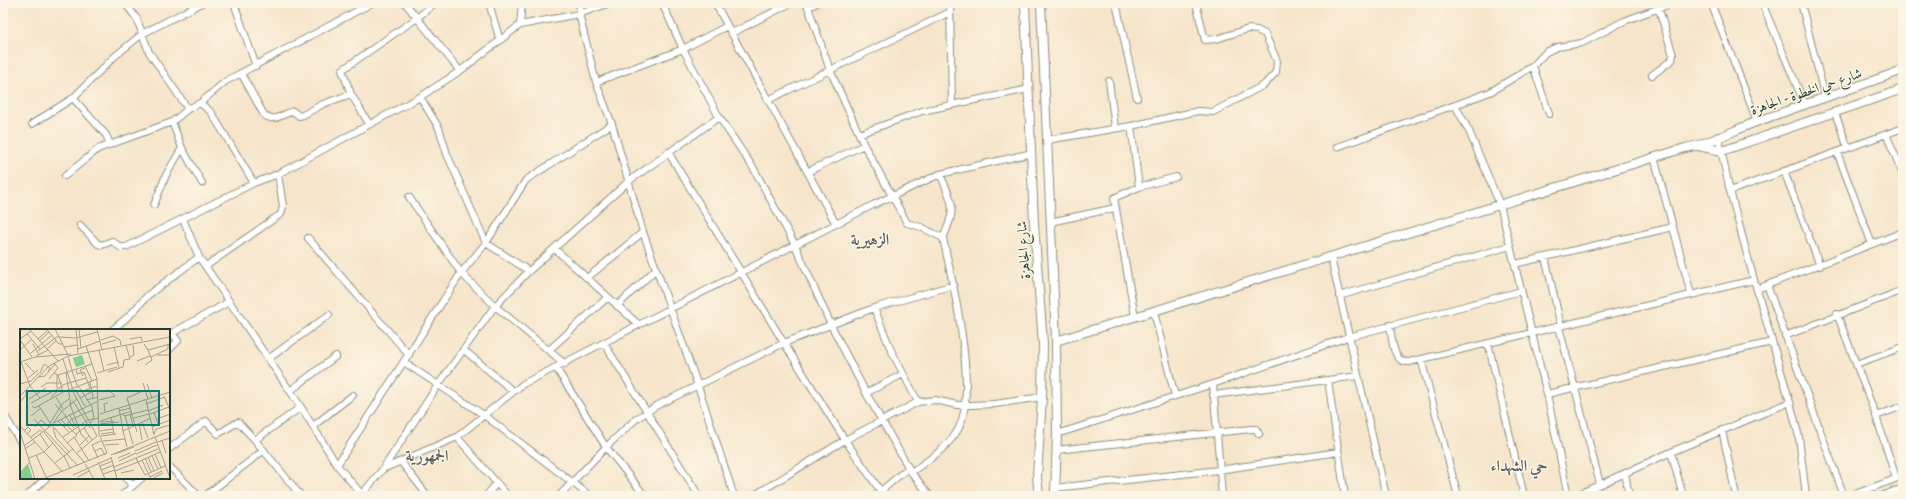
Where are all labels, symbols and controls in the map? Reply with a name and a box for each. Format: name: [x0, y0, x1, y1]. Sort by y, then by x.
street label: شارع حي الخطوة - الجاهزة: [1748, 64, 1865, 121]
street label: شارع الجاهزة: [1012, 220, 1037, 280]
district label: الزهيرية: [851, 229, 889, 251]
inset map: [20, 329, 170, 479]
district label: الجمهورية: [405, 445, 449, 467]
district label: حي الشهداء: [1490, 455, 1548, 479]

